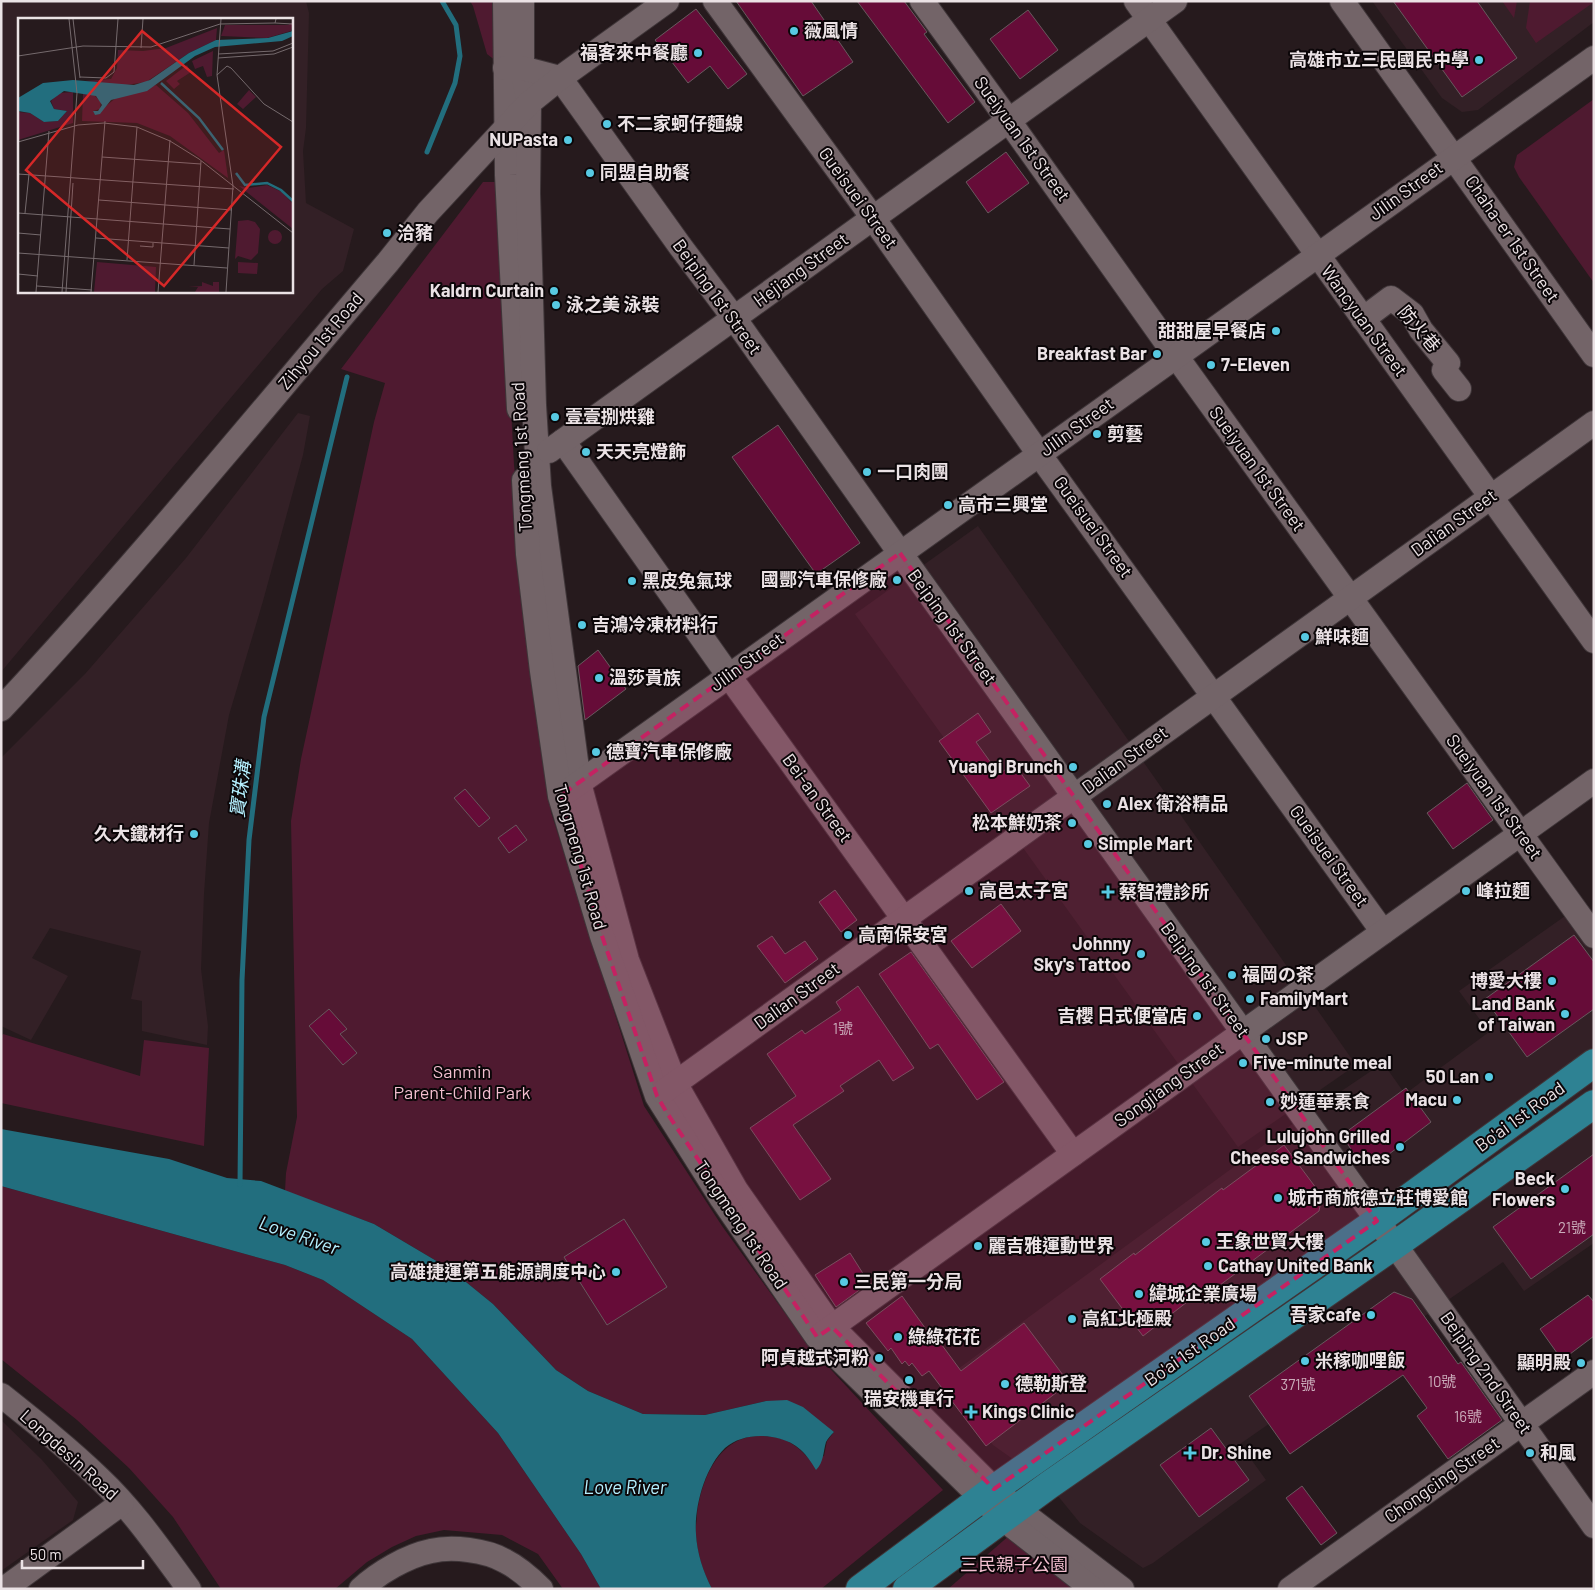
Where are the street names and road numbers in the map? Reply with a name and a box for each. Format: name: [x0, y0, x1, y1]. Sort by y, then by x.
street label: Sueiyuan 1st Street: [970, 72, 1076, 205]
street label: Gueisuei Street: [815, 142, 903, 252]
street label: Jilin Street: [1364, 156, 1447, 224]
street label: Chaha-er 1st Street: [1461, 171, 1565, 306]
street label: Hejiang Street: [749, 227, 852, 311]
street label: Beiping 1st Street: [669, 234, 767, 358]
street label: Wancyuan Street: [1317, 260, 1413, 381]
street label: Zihyou 1st Road: [273, 287, 367, 393]
street label: 防火巷: [1394, 301, 1446, 356]
street label: Tongmeng 1st Road: [506, 381, 536, 533]
street label: Jilin Street: [1035, 392, 1118, 460]
street label: Sueiyuan 1st Street: [1205, 402, 1311, 535]
street label: Gueisuei Street: [1050, 471, 1138, 581]
street label: Dalian Street: [1406, 484, 1501, 561]
street label: Beiping 1st Street: [904, 564, 1002, 688]
street label: Jilin Street: [705, 627, 788, 695]
street label: Dalian Street: [1077, 721, 1172, 798]
street label: Sueiyuan 1st Street: [1442, 730, 1548, 863]
street label: Bei-an Street: [778, 749, 857, 846]
street label: Tongmeng 1st Road: [550, 781, 612, 932]
street label: Gueisuei Street: [1286, 800, 1374, 910]
street label: Beiping 1st Street: [1157, 917, 1255, 1041]
street label: Dalian Street: [749, 957, 844, 1034]
street label: Songjiang Street: [1109, 1037, 1227, 1131]
street label: Bo'ai 1st Road: [1470, 1076, 1569, 1156]
street label: Tongmeng 1st Road: [691, 1156, 793, 1293]
street label: Beiping 2nd Street: [1436, 1307, 1537, 1438]
street label: Bo'ai 1st Road: [1140, 1312, 1239, 1390]
street label: Longdesin Road: [16, 1404, 123, 1504]
street label: Chongcing Street: [1380, 1431, 1503, 1527]

